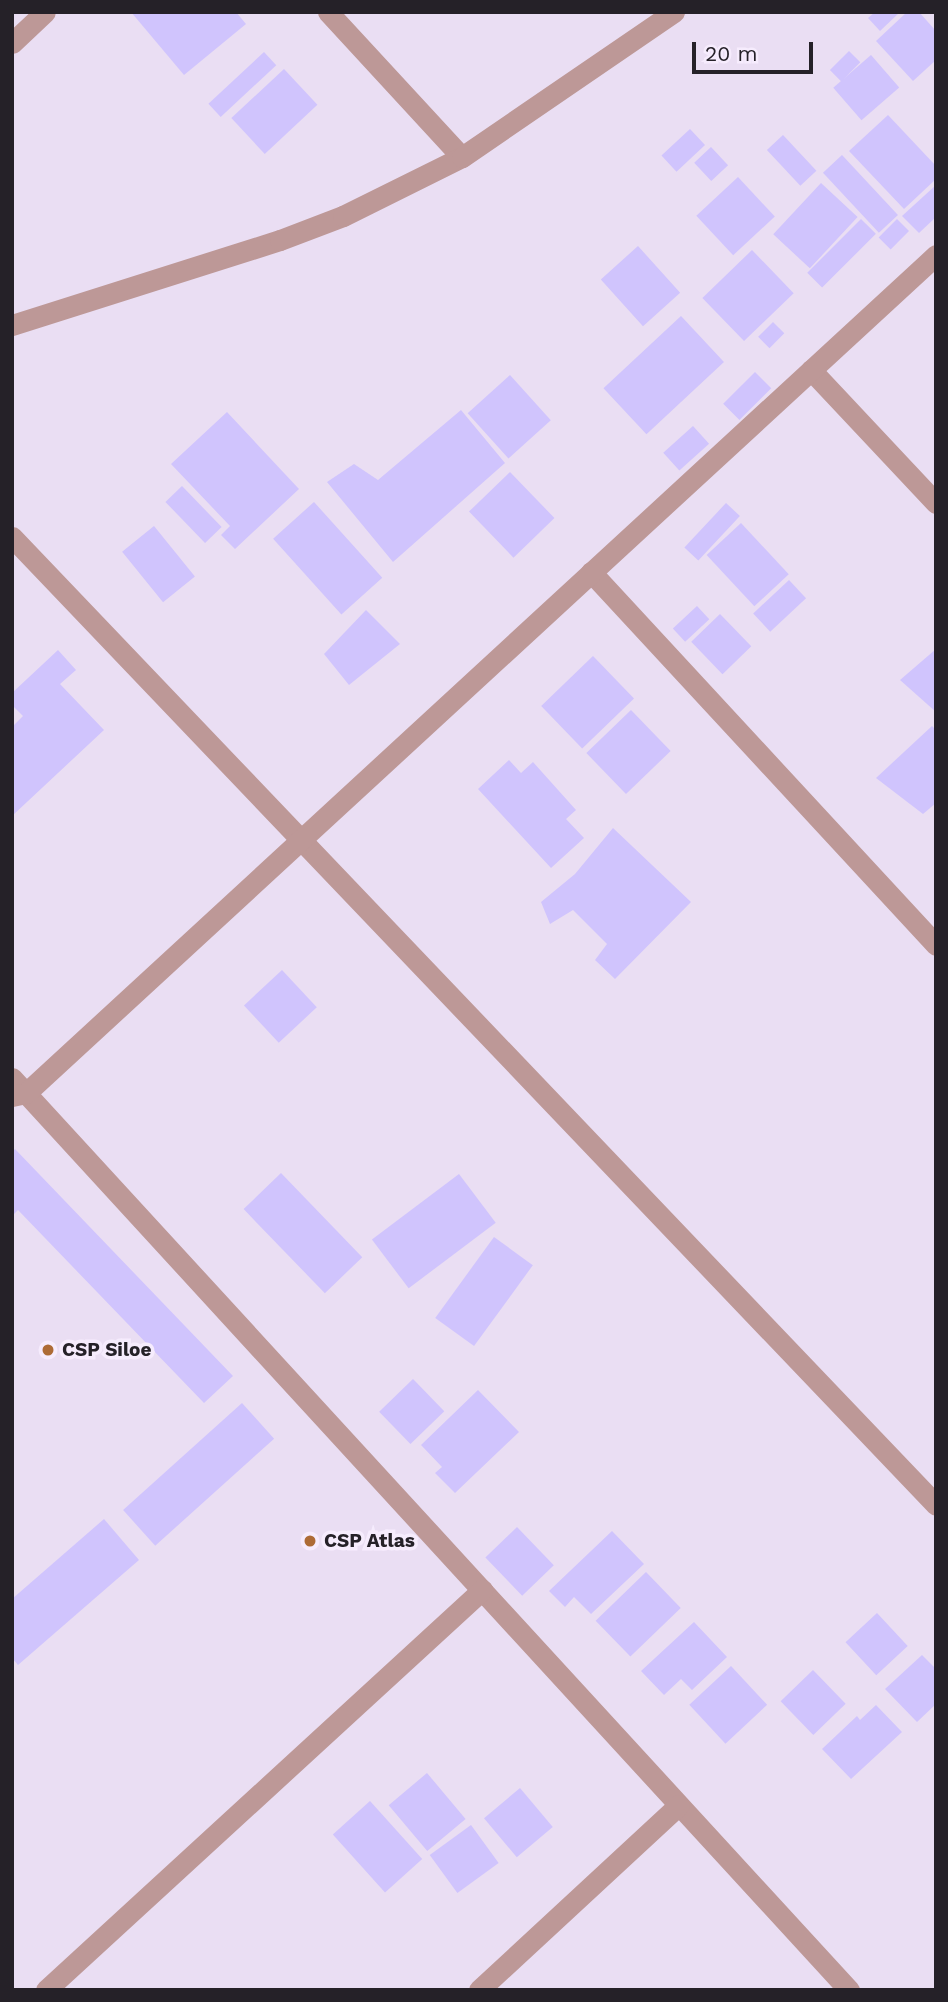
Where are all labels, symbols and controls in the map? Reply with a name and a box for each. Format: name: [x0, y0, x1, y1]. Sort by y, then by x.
scale bar: [696, 28, 817, 72]
text: 20 m: [705, 41, 757, 66]
place label: CSP Siloe: [62, 1339, 152, 1361]
marker: CSP Siloe: [40, 1342, 56, 1358]
place label: CSP Atlas: [324, 1530, 415, 1552]
marker: CSP Atlas: [302, 1533, 318, 1549]

